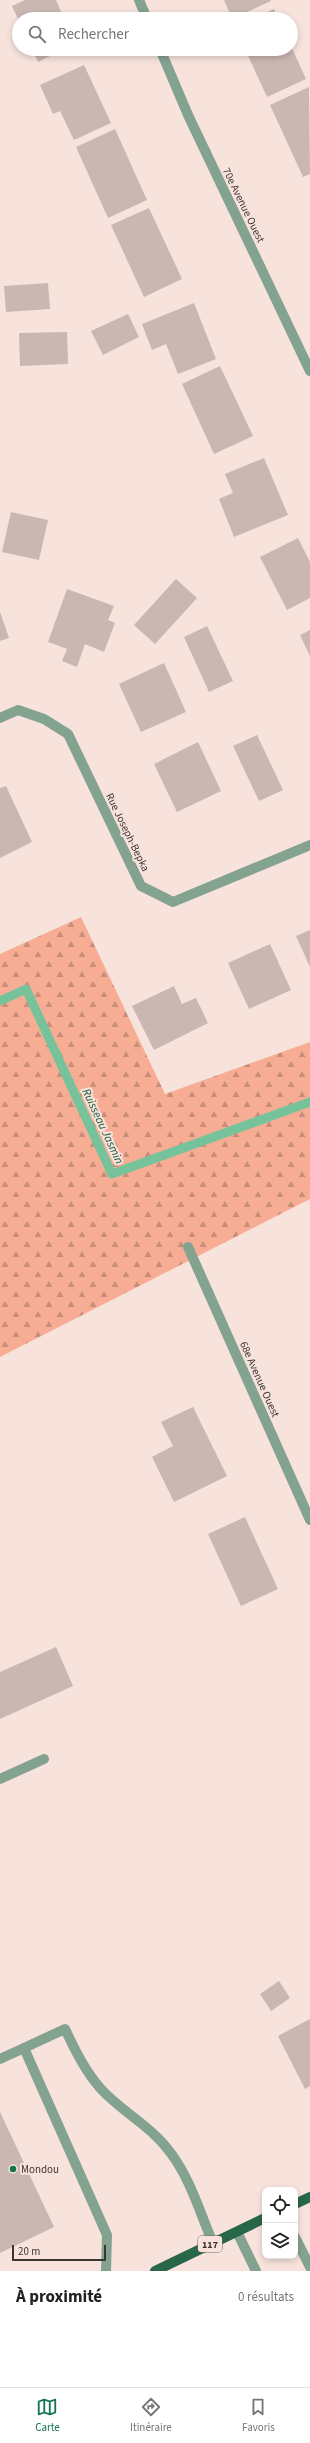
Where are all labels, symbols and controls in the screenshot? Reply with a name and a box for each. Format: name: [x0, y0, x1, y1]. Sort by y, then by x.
search box: [12, 12, 298, 56]
icon: search: [26, 23, 48, 45]
text: Rechercher: [58, 24, 129, 45]
street label: 70e Avenue Ouest: [219, 165, 268, 245]
street label: Rue Joseph-Bepka: [102, 790, 153, 874]
water label: Ruisseau Jasmin: [78, 1086, 128, 1167]
street label: 68e Avenue Ouest: [236, 1339, 283, 1420]
place label: Mondou: [21, 2162, 59, 2177]
marker: Mondou: [8, 2164, 18, 2174]
map controls: [262, 2187, 298, 2259]
button: locate: [262, 2187, 298, 2223]
button: layers: [262, 2223, 298, 2259]
road number: 117: [198, 2236, 222, 2252]
scale bar: [12, 2243, 106, 2262]
text: 20 m: [18, 2244, 40, 2259]
text: À proximité: [16, 2285, 102, 2309]
text: 0 résultats: [238, 2288, 294, 2306]
tab: Carte: [35, 2396, 60, 2435]
tab: Itinéraire: [130, 2396, 172, 2435]
tab: Favoris: [242, 2396, 275, 2435]

